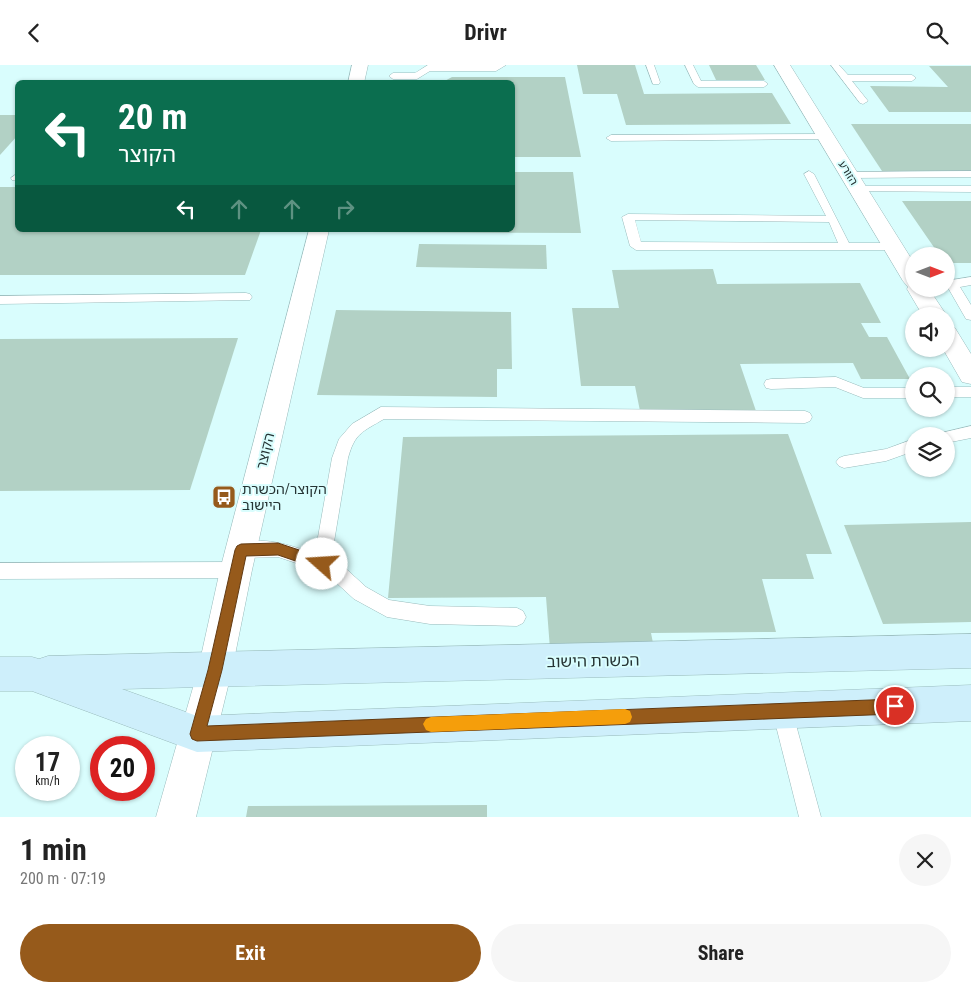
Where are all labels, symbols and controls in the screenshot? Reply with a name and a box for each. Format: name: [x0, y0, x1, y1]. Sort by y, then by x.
icon: back: [20, 19, 48, 47]
icon: search: [923, 19, 951, 47]
text: Drivr: [464, 20, 507, 45]
text: 20 m: [118, 97, 187, 138]
icon: left: [35, 100, 100, 165]
text: הקוצר: [118, 142, 176, 167]
street label: הזורע: [836, 159, 860, 188]
icon: left: [172, 195, 200, 223]
icon: ahead: [225, 195, 253, 223]
icon: ahead: [278, 195, 306, 223]
icon: right: [331, 195, 359, 223]
north arrow: [905, 247, 955, 297]
map controls: [905, 247, 955, 477]
button: sound: [905, 307, 955, 357]
button: search: [905, 367, 955, 417]
button: layers: [905, 427, 955, 477]
street label: הקוצר: [253, 431, 277, 471]
place label: הקוצר/הכשרת היישוב: [242, 481, 327, 513]
bus stop icon: הקוצר/הכשרת היישוב: [211, 484, 237, 510]
position arrow: [295, 537, 347, 589]
street label: הכשרת הישוב: [546, 651, 640, 671]
pin: [874, 685, 916, 727]
icon: arrive: [881, 692, 909, 720]
speed limit sign: 20: [90, 736, 155, 801]
text: 17: [35, 748, 60, 777]
text: km/h: [35, 774, 60, 788]
text: 1 min: [20, 832, 87, 867]
button: close: [899, 834, 951, 886]
text: 200 m · 07:19: [20, 869, 106, 888]
button: Exit: [20, 924, 481, 982]
button: Share: [491, 924, 951, 982]

